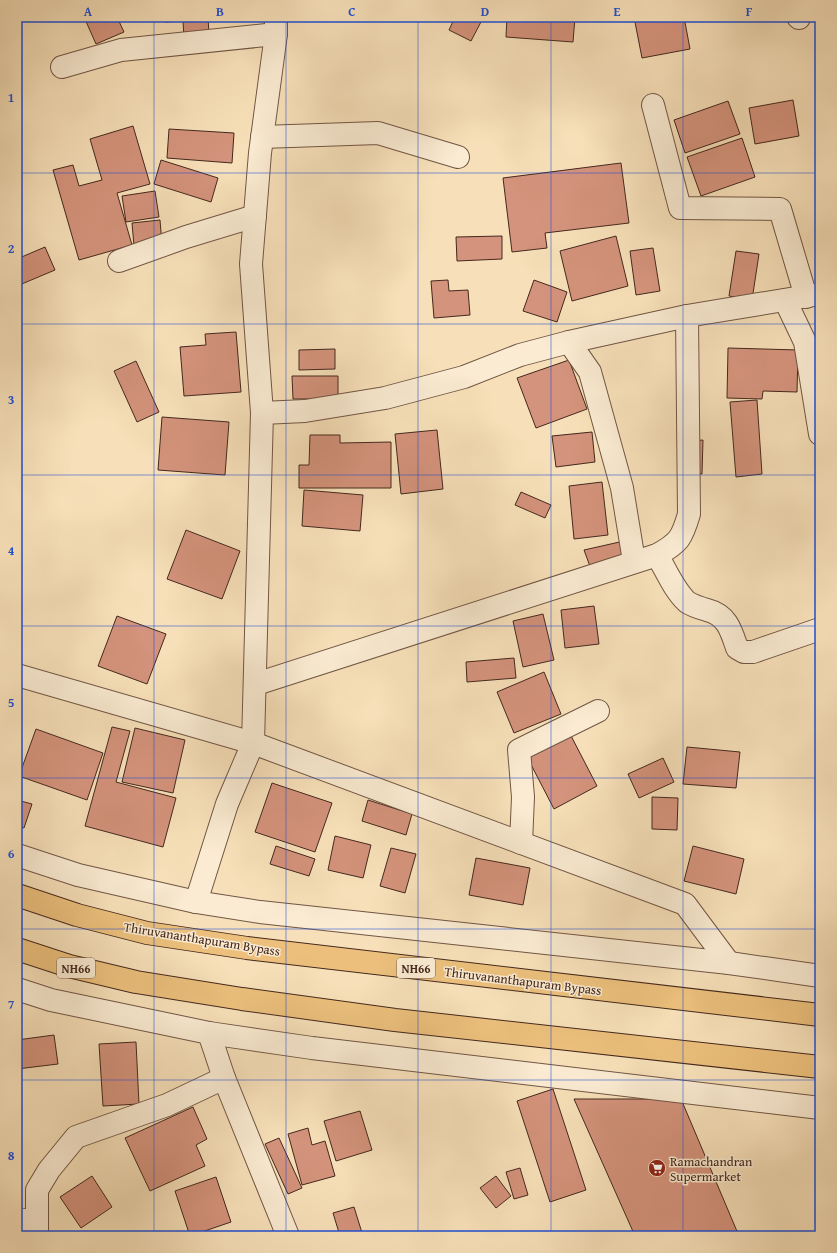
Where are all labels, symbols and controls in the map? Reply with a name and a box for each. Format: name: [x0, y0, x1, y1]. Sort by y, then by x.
text: A: [84, 2, 93, 21]
text: B: [216, 2, 224, 21]
text: C: [348, 2, 356, 21]
text: D: [481, 2, 489, 21]
text: E: [614, 2, 621, 21]
text: F: [746, 2, 753, 21]
text: 1: [8, 88, 14, 107]
text: 2: [8, 239, 15, 258]
text: 3: [8, 390, 14, 409]
text: 4: [8, 541, 15, 560]
text: 5: [8, 693, 15, 712]
text: 6: [8, 844, 15, 863]
street label: Thiruvananthapuram Bypass: [122, 917, 282, 961]
road number: NH66: [57, 958, 95, 978]
road number: NH66: [397, 958, 435, 978]
street label: Thiruvananthapuram Bypass: [443, 962, 603, 1000]
text: 7: [8, 995, 15, 1014]
text: 8: [8, 1146, 15, 1165]
place label: Ramachandran Supermarket: [670, 1152, 753, 1186]
supermarket icon: Ramachandran Supermarket: [647, 1158, 667, 1178]

